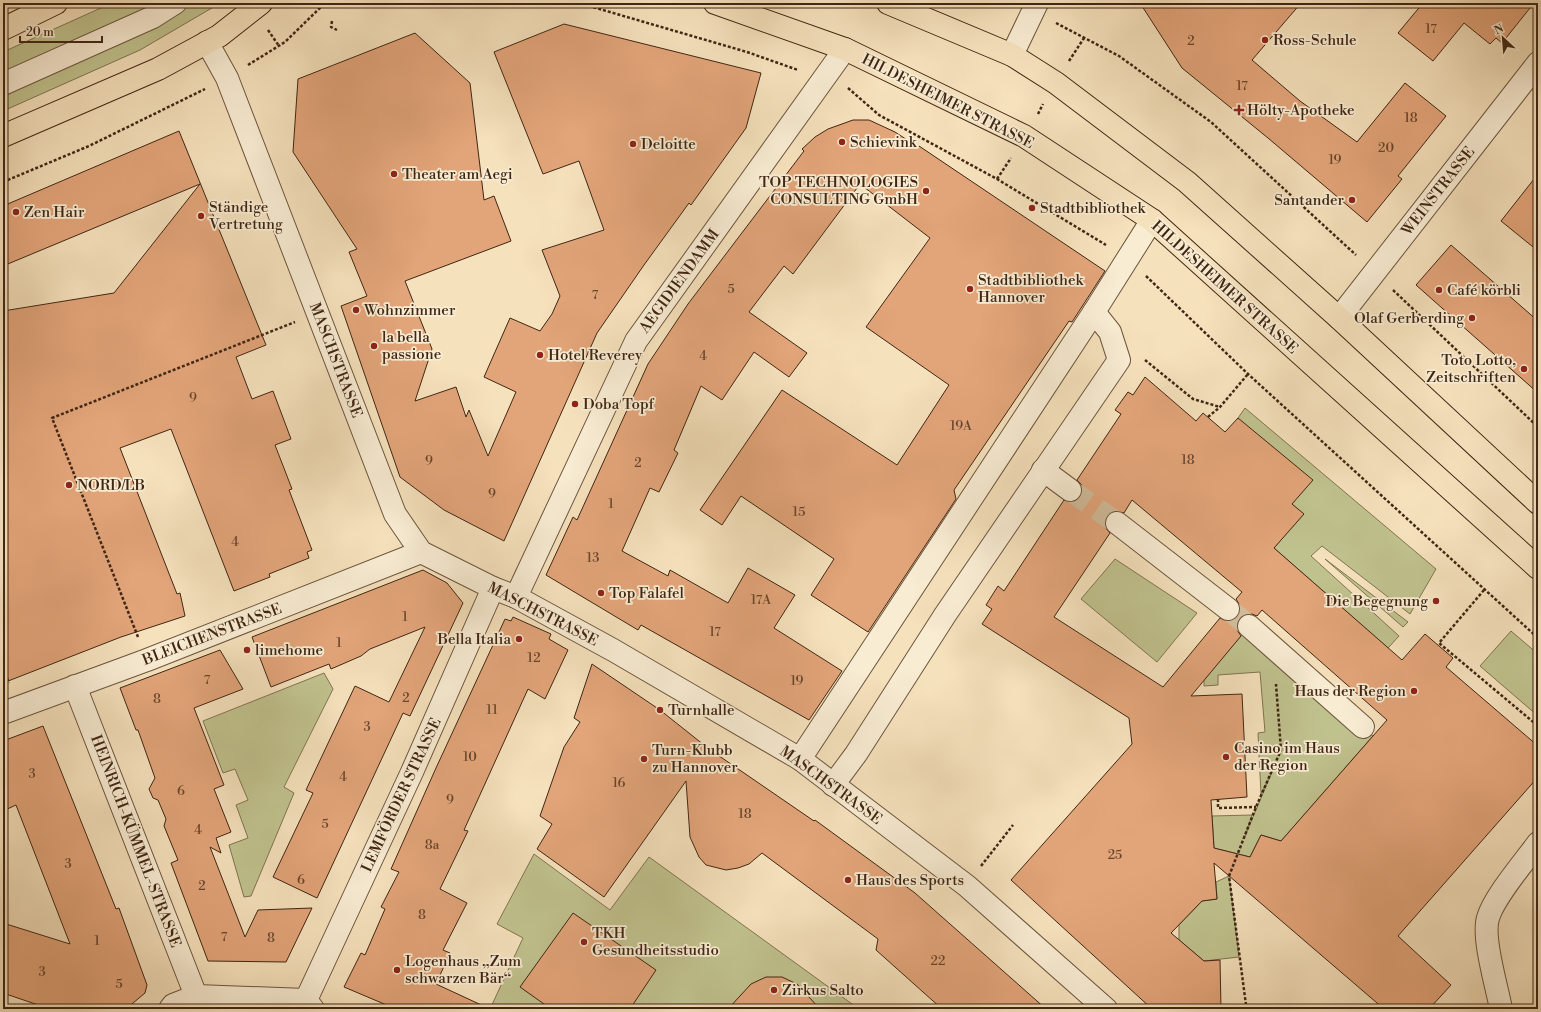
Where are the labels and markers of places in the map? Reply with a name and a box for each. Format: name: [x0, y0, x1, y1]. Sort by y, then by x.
place label: Ross-Schule: [1273, 31, 1357, 50]
marker: Ross-Schule: [1260, 35, 1270, 45]
place label: Hölty-Apotheke: [1247, 101, 1355, 120]
marker: Hölty-Apotheke: [1234, 105, 1244, 115]
place label: Schievink: [850, 133, 918, 152]
place label: Deloitte: [641, 135, 696, 154]
marker: Schievink: [837, 137, 847, 147]
marker: Deloitte: [628, 139, 638, 149]
place label: Theater am Aegi: [402, 165, 513, 184]
marker: Theater am Aegi: [389, 169, 399, 179]
place label: TOP TECHNOLOGIES CONSULTING GmbH: [759, 173, 918, 209]
marker: TOP TECHNOLOGIES CONSULTING GmbH: [921, 186, 931, 196]
place label: Santander: [1274, 191, 1345, 210]
marker: Santander: [1347, 195, 1357, 205]
place label: Ständige Vertretung: [208, 198, 283, 234]
place label: Stadtbibliothek: [1040, 199, 1147, 218]
place label: Zen Hair: [24, 203, 85, 222]
marker: Stadtbibliothek: [1027, 203, 1037, 213]
marker: Zen Hair: [11, 207, 21, 217]
marker: Ständige Vertretung: [196, 211, 206, 221]
place label: Stadtbibliothek Hannover: [978, 271, 1085, 307]
place label: Café körbli: [1447, 281, 1521, 300]
marker: Stadtbibliothek Hannover: [965, 284, 975, 294]
marker: Café körbli: [1434, 285, 1444, 295]
place label: Wohnzimmer: [363, 301, 456, 320]
marker: Wohnzimmer: [351, 305, 361, 315]
place label: Olaf Gerberding: [1354, 309, 1464, 328]
marker: Olaf Gerberding: [1467, 313, 1477, 323]
place label: la bella passione: [382, 328, 441, 364]
marker: la bella passione: [369, 341, 379, 351]
place label: Hotel Reverey: [548, 346, 643, 365]
marker: Hotel Reverey: [535, 350, 545, 360]
place label: Toto Lotto, Zeitschriften: [1426, 351, 1516, 387]
marker: Toto Lotto, Zeitschriften: [1519, 364, 1529, 374]
place label: Doba Topf: [583, 395, 654, 414]
marker: Doba Topf: [570, 399, 580, 409]
place label: NORD/LB: [77, 476, 145, 495]
marker: NORD/LB: [64, 480, 74, 490]
place label: Top Falafel: [609, 584, 685, 603]
marker: Top Falafel: [596, 588, 606, 598]
place label: Die Begegnung: [1325, 592, 1428, 611]
marker: Die Begegnung: [1431, 596, 1441, 606]
place label: Bella Italia: [437, 630, 511, 649]
marker: Bella Italia: [514, 634, 524, 644]
place label: limehome: [255, 641, 323, 660]
marker: limehome: [242, 645, 252, 655]
place label: Haus der Region: [1295, 682, 1406, 701]
marker: Haus der Region: [1409, 686, 1419, 696]
place label: Turnhalle: [668, 701, 735, 720]
marker: Turnhalle: [655, 705, 665, 715]
place label: Casino im Haus der Region: [1234, 739, 1340, 775]
place label: Turn-Klubb zu Hannover: [652, 741, 738, 777]
marker: Casino im Haus der Region: [1221, 752, 1231, 762]
marker: Turn-Klubb zu Hannover: [639, 754, 649, 764]
place label: Haus des Sports: [856, 871, 964, 890]
marker: Haus des Sports: [843, 875, 853, 885]
place label: TKH Gesundheitsstudio: [592, 924, 719, 960]
marker: TKH Gesundheitsstudio: [579, 937, 589, 947]
place label: Logenhaus „Zum schwarzen Bär“: [405, 952, 521, 988]
marker: Logenhaus „Zum schwarzen Bär“: [392, 965, 402, 975]
place label: Zirkus Salto: [782, 981, 864, 1000]
marker: Zirkus Salto: [769, 985, 779, 995]

